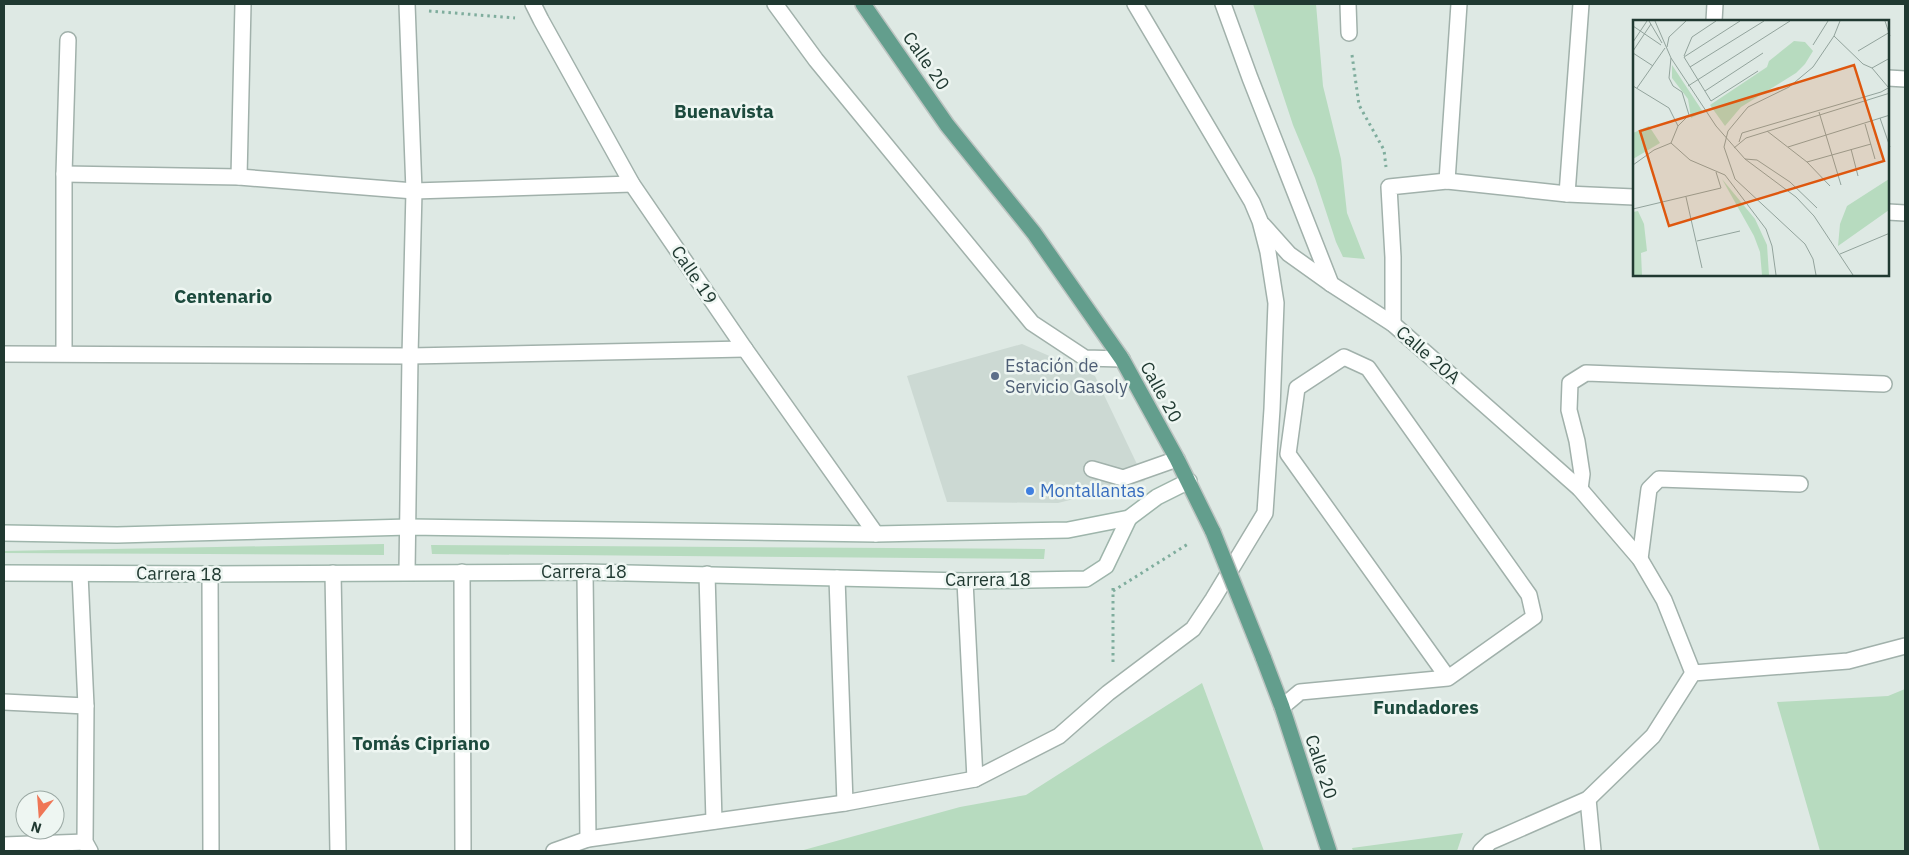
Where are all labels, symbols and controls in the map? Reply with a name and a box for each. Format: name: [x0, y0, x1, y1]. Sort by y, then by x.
inset map: [1633, 20, 1889, 276]
street label: Calle 20: [898, 27, 955, 94]
district label: Buenavista: [674, 99, 774, 123]
street label: Calle 19: [666, 241, 722, 309]
district label: Centenario: [174, 284, 272, 308]
street label: Calle 20A: [1391, 320, 1466, 389]
place label: Estación de Servicio Gasoly: [1005, 354, 1128, 398]
street label: Calle 20: [1135, 357, 1188, 426]
marker: Estación de Servicio Gasoly: [989, 370, 1001, 382]
place label: Montallantas: [1040, 479, 1145, 502]
marker: Montallantas: [1024, 485, 1036, 497]
street label: Carrera 18: [541, 560, 627, 583]
street label: Carrera 18: [136, 561, 222, 586]
street label: Carrera 18: [945, 568, 1031, 591]
district label: Fundadores: [1373, 695, 1479, 719]
district label: Tomás Cipriano: [352, 731, 490, 755]
street label: Calle 20: [1300, 732, 1343, 802]
north arrow: [15, 790, 65, 840]
text: N: [29, 817, 44, 838]

